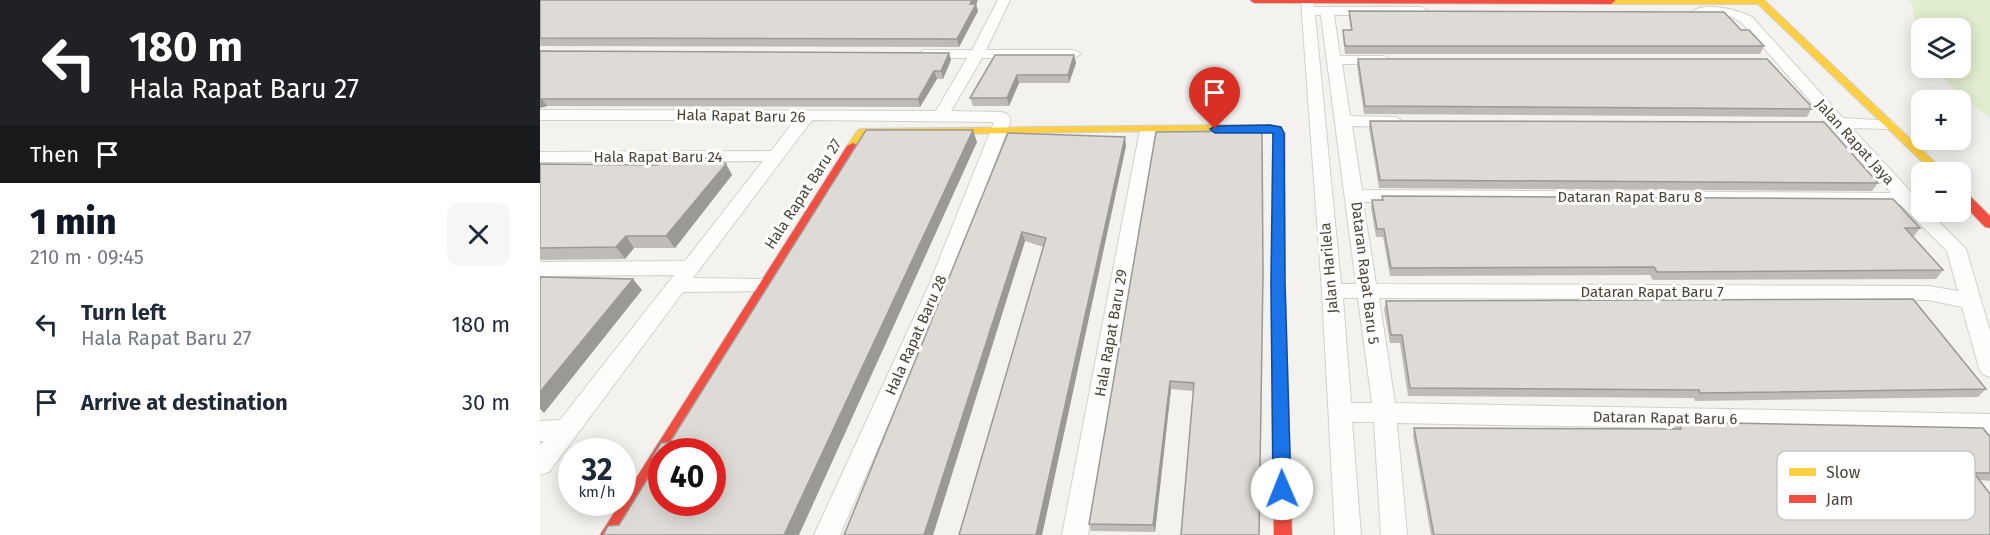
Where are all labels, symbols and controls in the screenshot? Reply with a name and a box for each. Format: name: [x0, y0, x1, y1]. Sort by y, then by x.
map controls: [1911, 18, 1971, 222]
button: layers: [1911, 18, 1971, 78]
text: 180 m: [129, 22, 243, 72]
icon: left: [30, 24, 108, 102]
pin: [1189, 67, 1240, 129]
text: Hala Rapat Baru 27: [129, 73, 359, 105]
icon: arrive: [1198, 76, 1231, 109]
button: +: [1911, 90, 1971, 150]
street label: Jalan Rapat Jaya: [1812, 95, 1898, 189]
street label: Hala Rapat Baru 26: [676, 106, 806, 126]
street label: Hala Rapat Baru 27: [761, 135, 846, 252]
icon: arrive: [91, 138, 124, 171]
text: Then: [30, 141, 79, 168]
street label: Hala Rapat Baru 24: [594, 148, 722, 166]
button: −: [1911, 162, 1971, 222]
street label: Dataran Rapat Baru 8: [1558, 188, 1702, 206]
text: 1 min: [30, 200, 116, 244]
street label: Dataran Rapat Baru 5: [1347, 200, 1383, 346]
button: close: [447, 203, 510, 266]
street label: Jalan Harilela: [1316, 222, 1342, 314]
text: 210 m · 09:45: [30, 245, 144, 269]
street label: Hala Rapat Baru 29: [1091, 268, 1131, 398]
street label: Hala Rapat Baru 28: [881, 272, 951, 398]
street label: Dataran Rapat Baru 7: [1580, 283, 1724, 301]
text: Turn left: [81, 299, 166, 326]
icon: left: [30, 308, 63, 341]
text: 180 m: [451, 311, 510, 338]
text: Hala Rapat Baru 27: [81, 326, 251, 350]
icon: arrive: [30, 386, 63, 419]
text: Arrive at destination: [81, 389, 288, 416]
text: 30 m: [462, 389, 510, 416]
street label: Dataran Rapat Baru 6: [1593, 408, 1737, 428]
speed limit sign: 40: [648, 438, 726, 516]
legend: [1777, 451, 1975, 520]
text: 32: [582, 452, 612, 488]
position arrow: [1250, 457, 1314, 521]
text: Slow: [1826, 463, 1861, 482]
text: km/h: [578, 483, 616, 501]
text: Jam: [1826, 490, 1853, 509]

